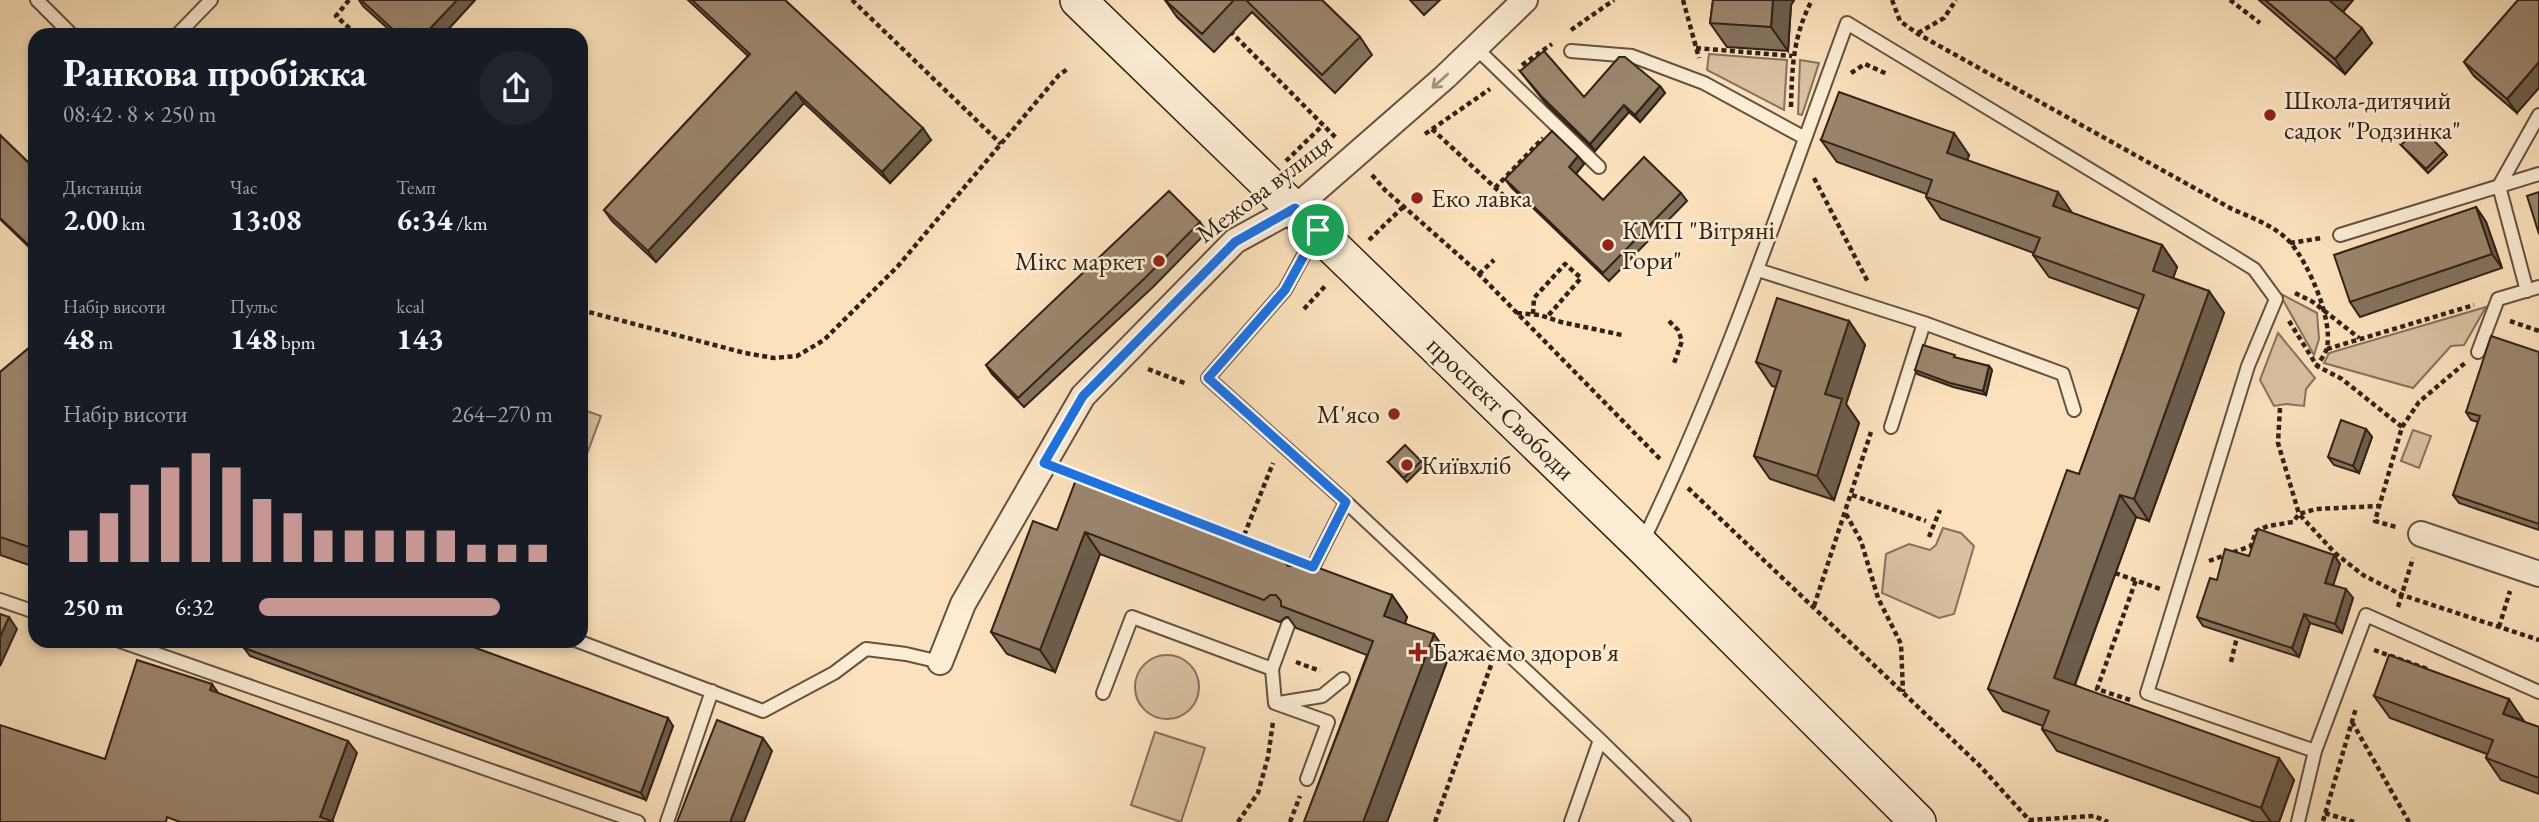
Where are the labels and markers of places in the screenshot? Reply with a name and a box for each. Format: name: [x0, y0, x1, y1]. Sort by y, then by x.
place label: Школа-дитячий садок "Родзинка": [2284, 83, 2461, 147]
marker: Школа-дитячий садок "Родзинка": [2262, 107, 2278, 123]
place label: Еко лавка: [1431, 181, 1533, 215]
marker: Еко лавка: [1409, 190, 1425, 206]
pin: [1288, 200, 1348, 260]
place label: КМП "Вітряні Гори": [1622, 213, 1775, 277]
marker: КМП "Вітряні Гори": [1600, 237, 1616, 253]
place label: Мікс маркет: [1015, 244, 1145, 278]
marker: Мікс маркет: [1151, 253, 1167, 269]
place label: М'ясо: [1317, 397, 1380, 431]
marker: М'ясо: [1386, 406, 1402, 422]
place label: Київхліб: [1421, 448, 1511, 482]
marker: Київхліб: [1399, 457, 1415, 473]
place label: Бажаємо здоров'я: [1432, 635, 1619, 669]
marker: Бажаємо здоров'я: [1410, 644, 1426, 660]

